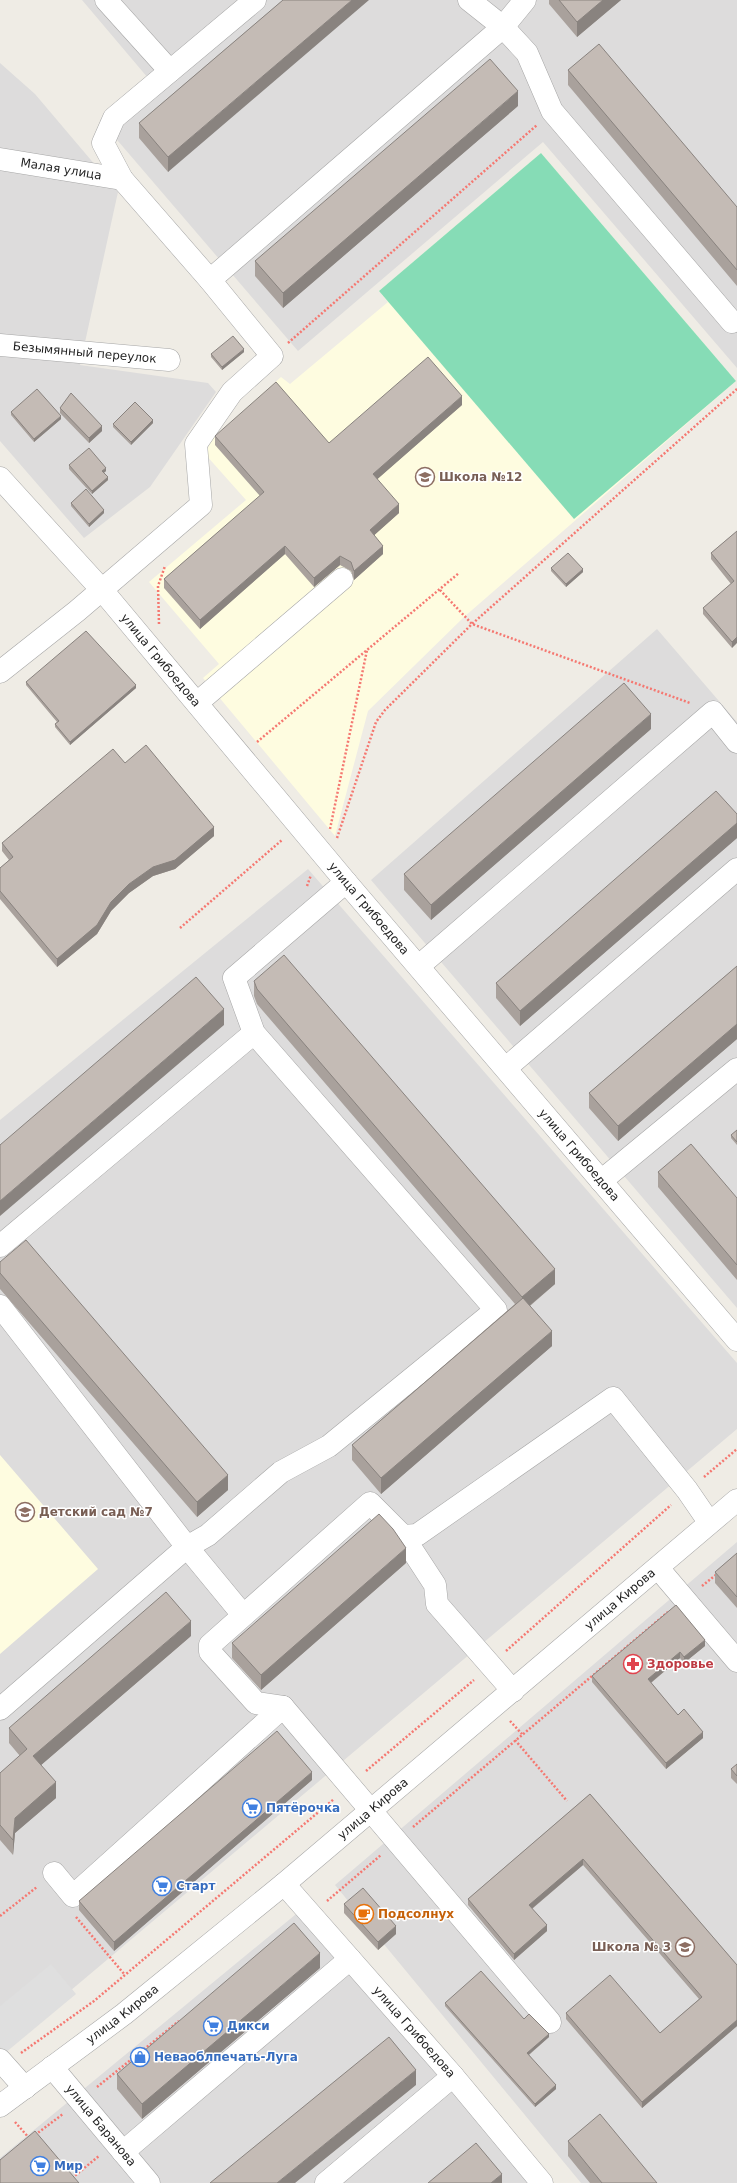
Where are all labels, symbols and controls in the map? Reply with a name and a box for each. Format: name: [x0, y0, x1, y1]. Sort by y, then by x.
street label: Малая улица: [20, 155, 103, 183]
street label: Безымянный переулок: [12, 339, 157, 366]
school or university icon: Школа №12: [414, 466, 436, 488]
place label: Школа №12: [439, 470, 522, 484]
street label: улица Грибоедова: [118, 611, 204, 710]
street label: улица Грибоедова: [326, 859, 412, 958]
street label: улица Грибоедова: [536, 1106, 622, 1204]
school or university icon: Детский сад №7: [14, 1501, 36, 1523]
place label: Детский сад №7: [39, 1505, 153, 1519]
street label: улица Кирова: [582, 1566, 658, 1633]
pharmacy icon: Здоровье: [622, 1653, 644, 1675]
place label: Здоровье: [647, 1657, 714, 1671]
street label: улица Кирова: [335, 1775, 411, 1842]
supermarket icon: Пятёрочка: [241, 1797, 263, 1819]
place label: Пятёрочка: [266, 1801, 340, 1815]
supermarket icon: Старт: [151, 1875, 173, 1897]
place label: Старт: [176, 1879, 215, 1893]
cafe icon: Подсолнух: [353, 1903, 375, 1925]
place label: Подсолнух: [378, 1907, 454, 1921]
school or university icon: Школа № 3: [674, 1936, 696, 1958]
place label: Школа № 3: [592, 1940, 671, 1954]
street label: улица Кирова: [83, 1982, 161, 2047]
street label: улица Грибоедова: [370, 1983, 458, 2080]
supermarket icon: Дикси: [202, 2015, 224, 2037]
place label: Дикси: [227, 2019, 270, 2033]
shop icon: Неваоблпечать-Луга: [129, 2046, 151, 2068]
place label: Неваоблпечать-Луга: [154, 2050, 298, 2064]
street label: улица Баранова: [63, 2082, 139, 2169]
supermarket icon: Мир: [29, 2155, 51, 2177]
place label: Мир: [54, 2159, 83, 2173]

